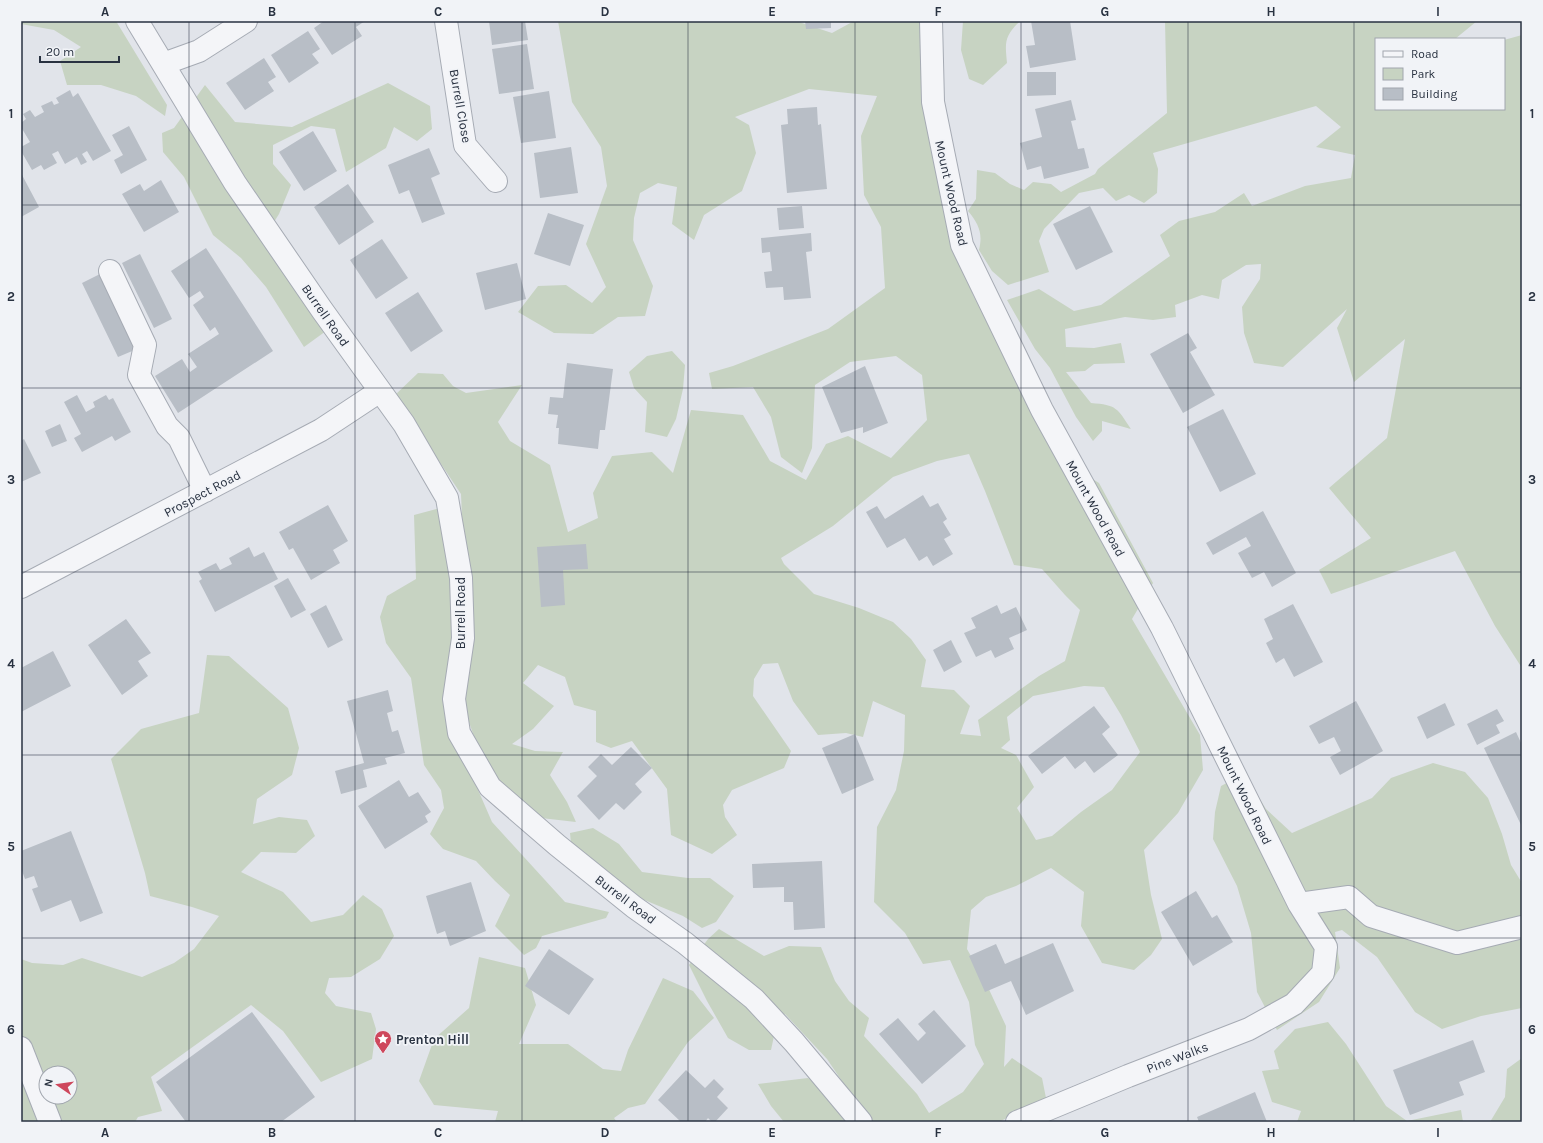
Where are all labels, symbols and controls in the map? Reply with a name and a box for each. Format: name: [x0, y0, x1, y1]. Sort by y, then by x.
text: A: [101, 4, 109, 19]
text: B: [268, 4, 276, 19]
text: C: [434, 4, 442, 19]
text: D: [601, 4, 610, 19]
text: E: [768, 4, 776, 19]
text: F: [934, 4, 942, 19]
text: G: [1101, 4, 1109, 19]
text: H: [1266, 4, 1276, 19]
text: I: [1436, 4, 1440, 19]
scale bar: [40, 38, 119, 64]
legend: [1375, 38, 1505, 110]
text: 20 m: [46, 45, 74, 59]
text: Road: [1411, 47, 1439, 61]
text: Park: [1411, 67, 1436, 81]
street label: Burrell Close: [447, 68, 474, 144]
text: Building: [1411, 87, 1458, 101]
text: 1: [9, 106, 13, 121]
text: 1: [1530, 106, 1534, 121]
street label: Mount Wood Road: [932, 139, 971, 247]
street label: Burrell Road: [299, 281, 352, 349]
text: 2: [7, 289, 15, 304]
text: 2: [1528, 289, 1536, 304]
street label: Mount Wood Road: [1063, 457, 1128, 559]
street label: Prospect Road: [161, 467, 243, 520]
text: 3: [7, 472, 15, 487]
text: 3: [1528, 472, 1536, 487]
street label: Burrell Road: [453, 577, 468, 649]
text: 4: [7, 656, 15, 671]
text: 4: [1528, 656, 1536, 671]
street label: Mount Wood Road: [1214, 743, 1275, 847]
text: 5: [7, 839, 15, 854]
text: 5: [1528, 839, 1536, 854]
street label: Burrell Road: [592, 872, 659, 927]
text: 6: [7, 1022, 15, 1037]
text: 6: [1528, 1022, 1536, 1037]
place icon: Prenton Hill: [373, 1029, 393, 1054]
place label: Prenton Hill: [396, 1032, 469, 1047]
street label: Pine Walks: [1144, 1039, 1210, 1076]
north arrow: [38, 1065, 78, 1105]
text: N: [42, 1078, 56, 1088]
text: A: [101, 1125, 109, 1140]
text: B: [268, 1125, 276, 1140]
text: C: [434, 1125, 442, 1140]
text: D: [601, 1125, 610, 1140]
text: E: [768, 1125, 776, 1140]
text: F: [934, 1125, 942, 1140]
text: G: [1101, 1125, 1109, 1140]
text: H: [1266, 1125, 1276, 1140]
text: I: [1436, 1125, 1440, 1140]

